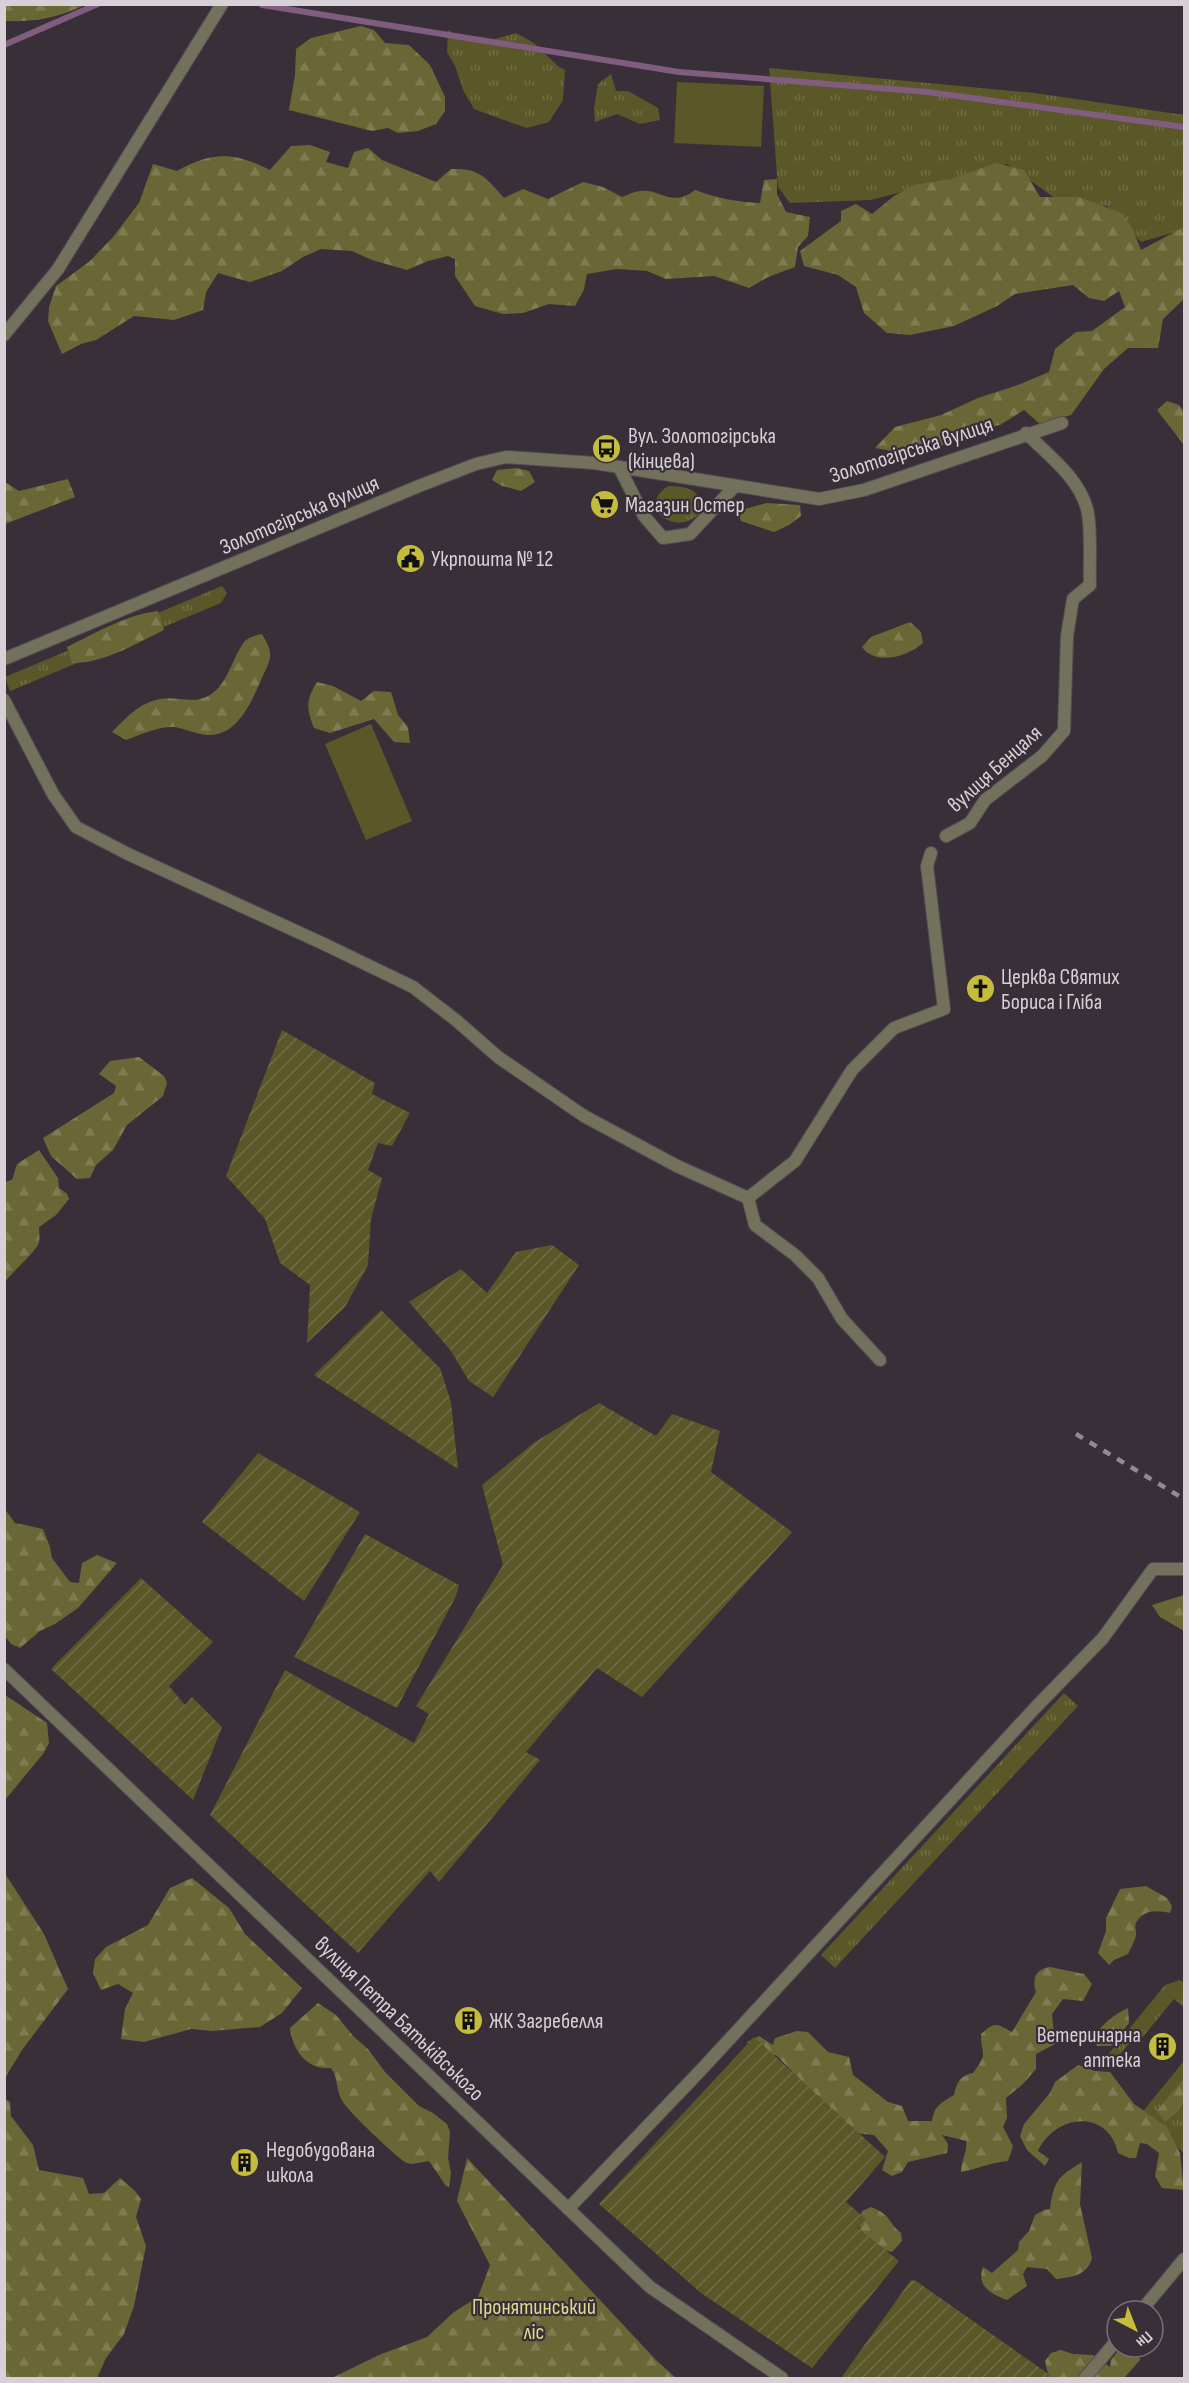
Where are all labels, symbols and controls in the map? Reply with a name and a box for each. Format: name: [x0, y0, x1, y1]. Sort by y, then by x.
street label: Золотогірська вулиця: [826, 411, 997, 490]
place label: Вул. Золотогірська (кінцева): [628, 423, 776, 475]
bus stop icon: Вул. Золотогірська (кінцева): [591, 432, 623, 464]
street label: Золотогірська вулиця: [216, 470, 383, 561]
supermarket icon: Магазин Остер: [588, 488, 620, 520]
place label: Магазин Остер: [625, 492, 745, 519]
public building icon: Укрпошта № 12: [394, 542, 426, 574]
place label: Укрпошта № 12: [431, 546, 553, 573]
street label: вулиця Бенцаля: [942, 720, 1048, 819]
place label: Церква Святих Бориса і Гліба: [1001, 964, 1120, 1016]
church icon: Церква Святих Бориса і Гліба: [964, 973, 996, 1005]
street label: вулиця Петра Батьківського: [309, 1931, 489, 2107]
building icon: ЖК Загребелля: [452, 2004, 484, 2036]
place label: ЖК Загребелля: [489, 2008, 603, 2035]
place label: Ветеринарна аптека: [1037, 2022, 1141, 2074]
building icon: Ветеринарна аптека: [1146, 2031, 1178, 2063]
place label: Недобудована школа: [266, 2137, 375, 2189]
building icon: Недобудована школа: [229, 2146, 261, 2178]
park label: Пронятинський ліс: [472, 2294, 596, 2346]
north arrow: [1105, 2299, 1165, 2359]
text: Пн: [1132, 2327, 1156, 2351]

